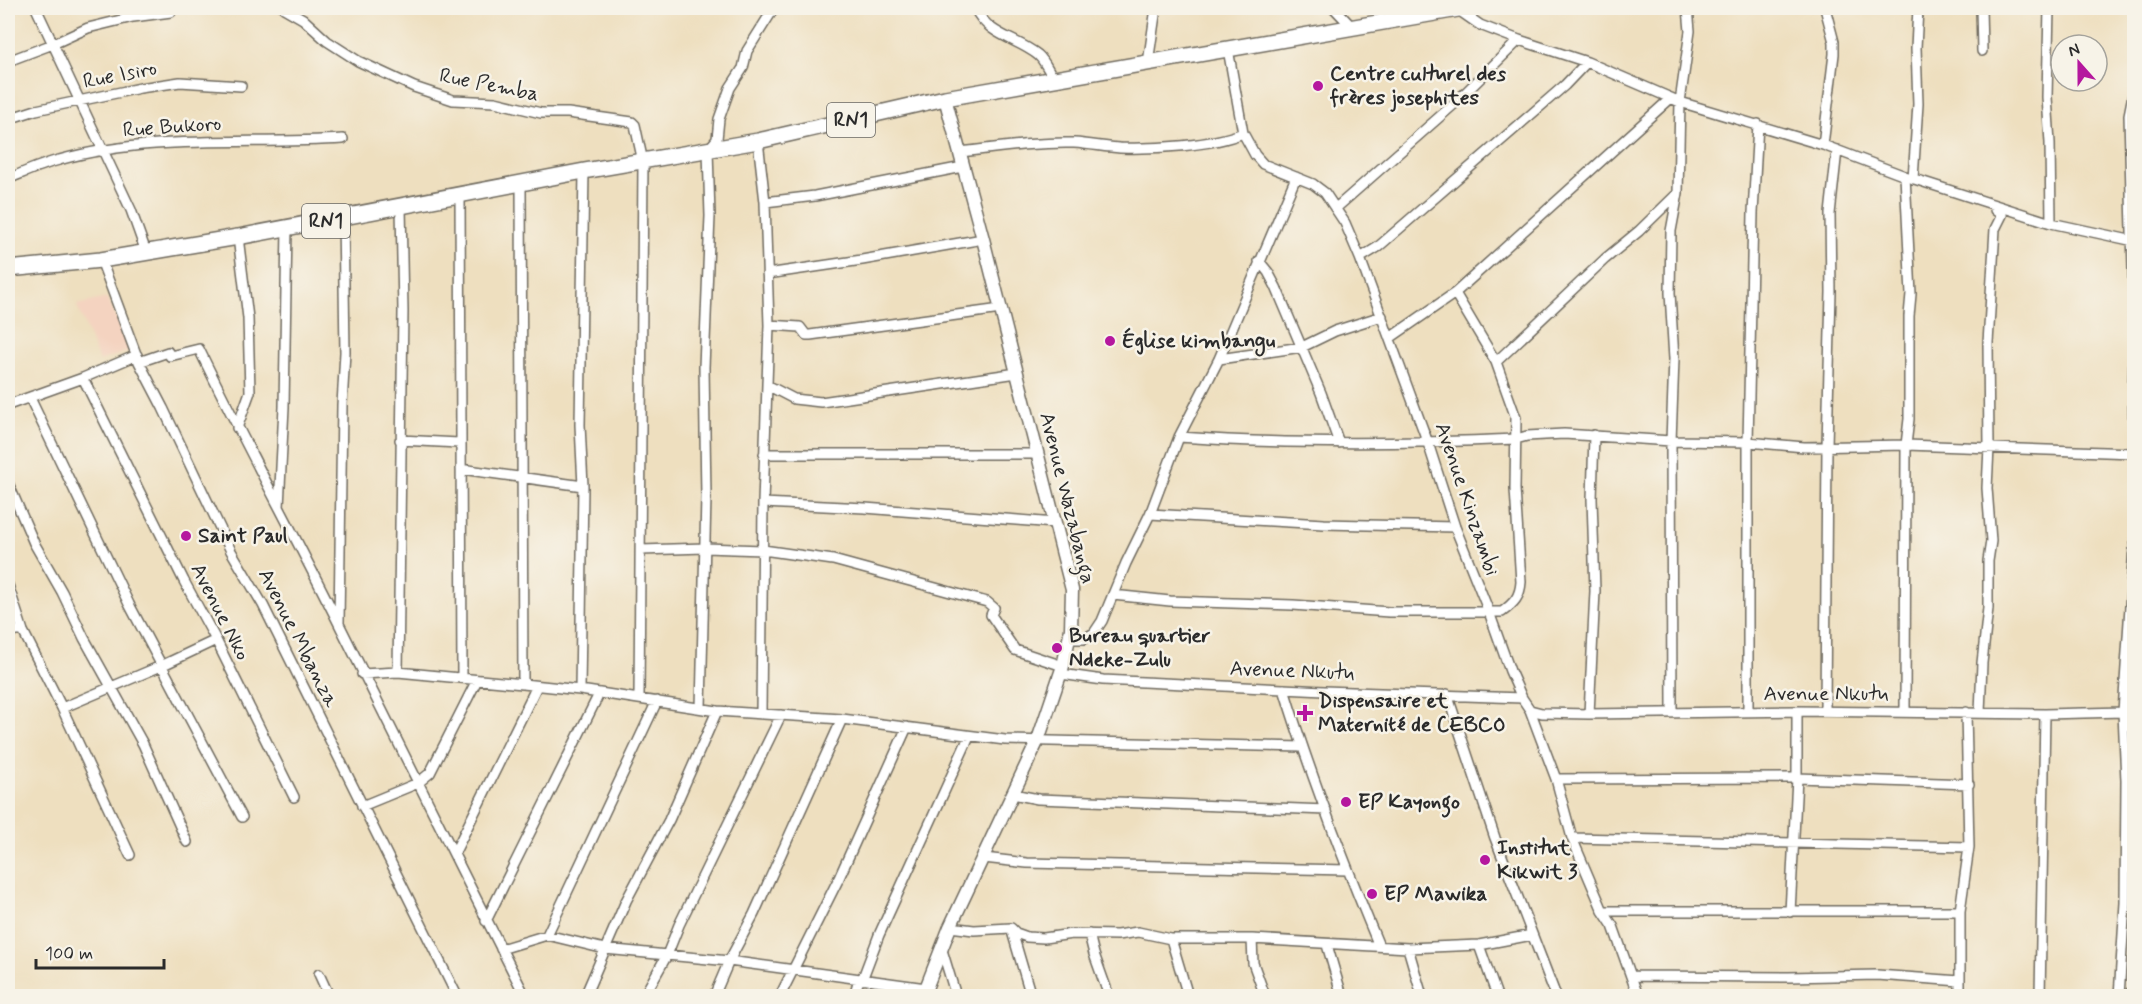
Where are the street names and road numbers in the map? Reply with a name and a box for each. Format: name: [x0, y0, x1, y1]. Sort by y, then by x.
street label: Rue Isiro: [81, 54, 159, 96]
street label: Rue Pemba: [437, 62, 541, 108]
road number: RN1: [827, 103, 875, 137]
street label: Rue Bukoro: [122, 110, 222, 144]
road number: RN1: [302, 204, 350, 238]
street label: Avenue Wazabanga: [1030, 409, 1102, 587]
street label: Avenue Kinzambi: [1428, 419, 1506, 579]
street label: Avenue Nko: [184, 559, 256, 665]
street label: Avenue Mbanza: [251, 564, 345, 712]
street label: Avenue Nkutu: [1229, 655, 1355, 687]
street label: Avenue Nkutu: [1764, 680, 1888, 708]

